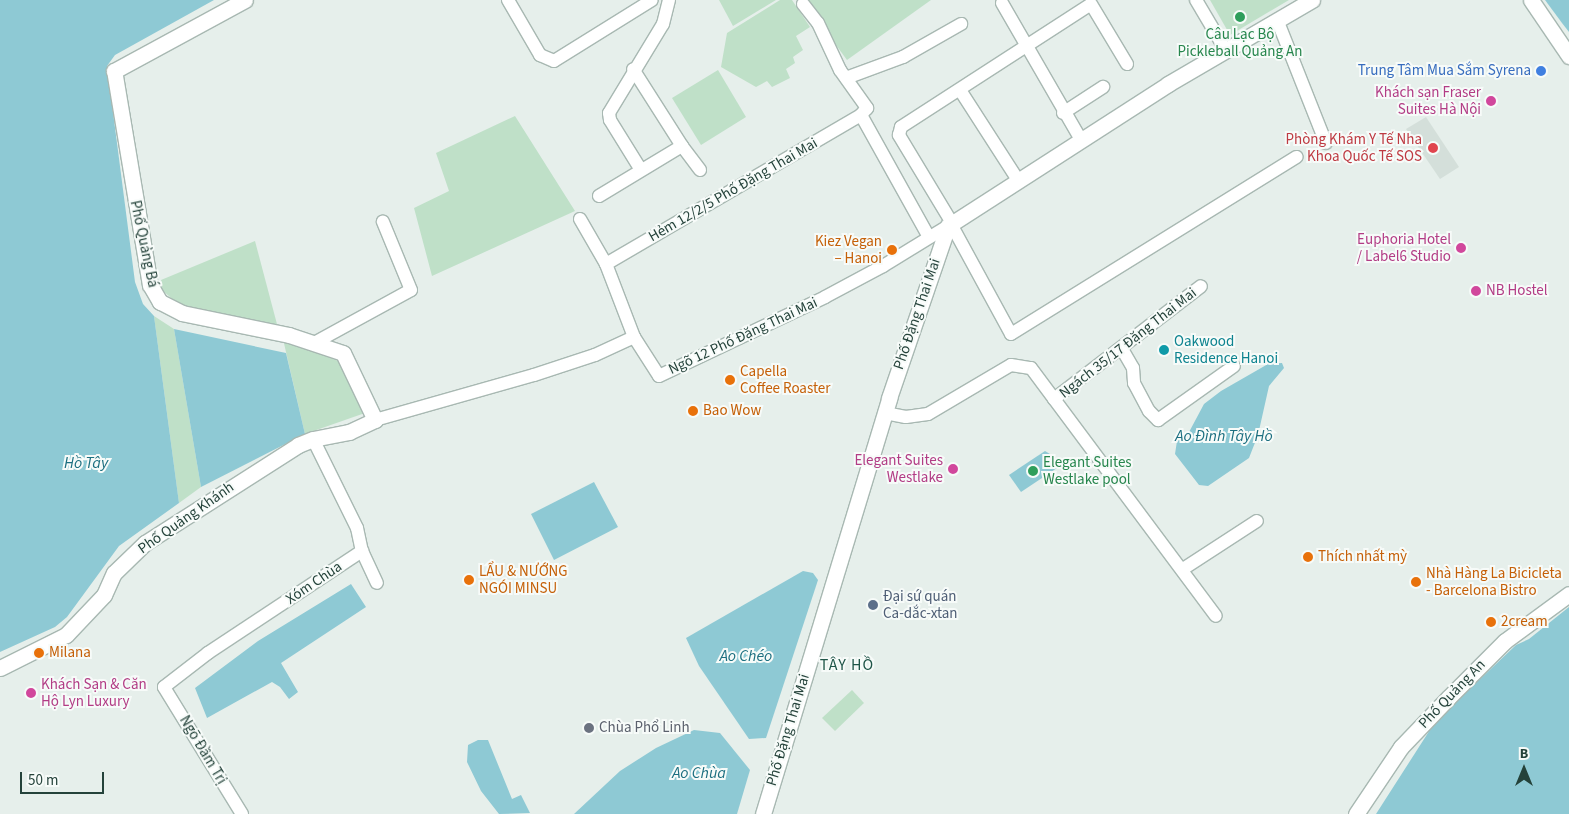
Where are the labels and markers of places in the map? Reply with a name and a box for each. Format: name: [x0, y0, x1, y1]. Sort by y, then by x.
marker: Câu Lạc Bộ Pickleball Quảng An: [1234, 11, 1246, 23]
place label: Câu Lạc Bộ Pickleball Quảng An: [1178, 25, 1302, 60]
place label: Trung Tâm Mua Sắm Syrena: [1358, 62, 1531, 80]
marker: Trung Tâm Mua Sắm Syrena: [1535, 65, 1547, 77]
place label: Khách sạn Fraser Suites Hà Nội: [1375, 83, 1481, 118]
marker: Khách sạn Fraser Suites Hà Nội: [1485, 95, 1497, 107]
place label: Phòng Khám Y Tế Nha Khoa Quốc Tế SOS: [1286, 130, 1422, 165]
marker: Phòng Khám Y Tế Nha Khoa Quốc Tế SOS: [1426, 141, 1440, 155]
place label: Euphoria Hotel / Label6 Studio: [1357, 230, 1451, 265]
place label: Kiez Vegan – Hanoi: [815, 232, 882, 267]
marker: Euphoria Hotel / Label6 Studio: [1455, 242, 1467, 254]
marker: Kiez Vegan – Hanoi: [886, 244, 898, 256]
place label: NB Hostel: [1486, 282, 1548, 300]
marker: NB Hostel: [1470, 285, 1482, 297]
place label: Oakwood Residence Hanoi: [1174, 332, 1278, 367]
marker: Oakwood Residence Hanoi: [1158, 344, 1170, 356]
place label: Capella Coffee Roaster: [740, 362, 830, 397]
marker: Capella Coffee Roaster: [724, 374, 736, 386]
place label: Bao Wow: [703, 402, 761, 420]
marker: Bao Wow: [687, 405, 699, 417]
place label: Elegant Suites Westlake: [854, 451, 943, 486]
place label: Elegant Suites Westlake pool: [1043, 453, 1132, 488]
marker: Elegant Suites Westlake: [947, 463, 959, 475]
marker: Elegant Suites Westlake pool: [1027, 465, 1039, 477]
place label: Thích nhất mỳ: [1318, 548, 1407, 566]
marker: Thích nhất mỳ: [1302, 551, 1314, 563]
place label: LẨU & NƯỚNG NGÓI MINSU: [479, 562, 568, 597]
place label: Nhà Hàng La Bicicleta - Barcelona Bistro: [1426, 564, 1562, 599]
marker: LẨU & NƯỚNG NGÓI MINSU: [463, 574, 475, 586]
marker: Nhà Hàng La Bicicleta - Barcelona Bistro: [1410, 576, 1422, 588]
place label: Đại sứ quán Ca-dắc-xtan: [883, 587, 958, 622]
marker: Đại sứ quán Ca-dắc-xtan: [867, 599, 879, 611]
place label: 2cream: [1501, 613, 1548, 631]
marker: 2cream: [1485, 616, 1497, 628]
place label: Milana: [49, 644, 91, 662]
marker: Milana: [33, 647, 45, 659]
place label: Khách Sạn & Căn Hộ Lyn Luxury: [41, 675, 147, 710]
marker: Khách Sạn & Căn Hộ Lyn Luxury: [25, 687, 37, 699]
place label: Chùa Phổ Linh: [599, 719, 690, 737]
marker: Chùa Phổ Linh: [583, 722, 595, 734]

